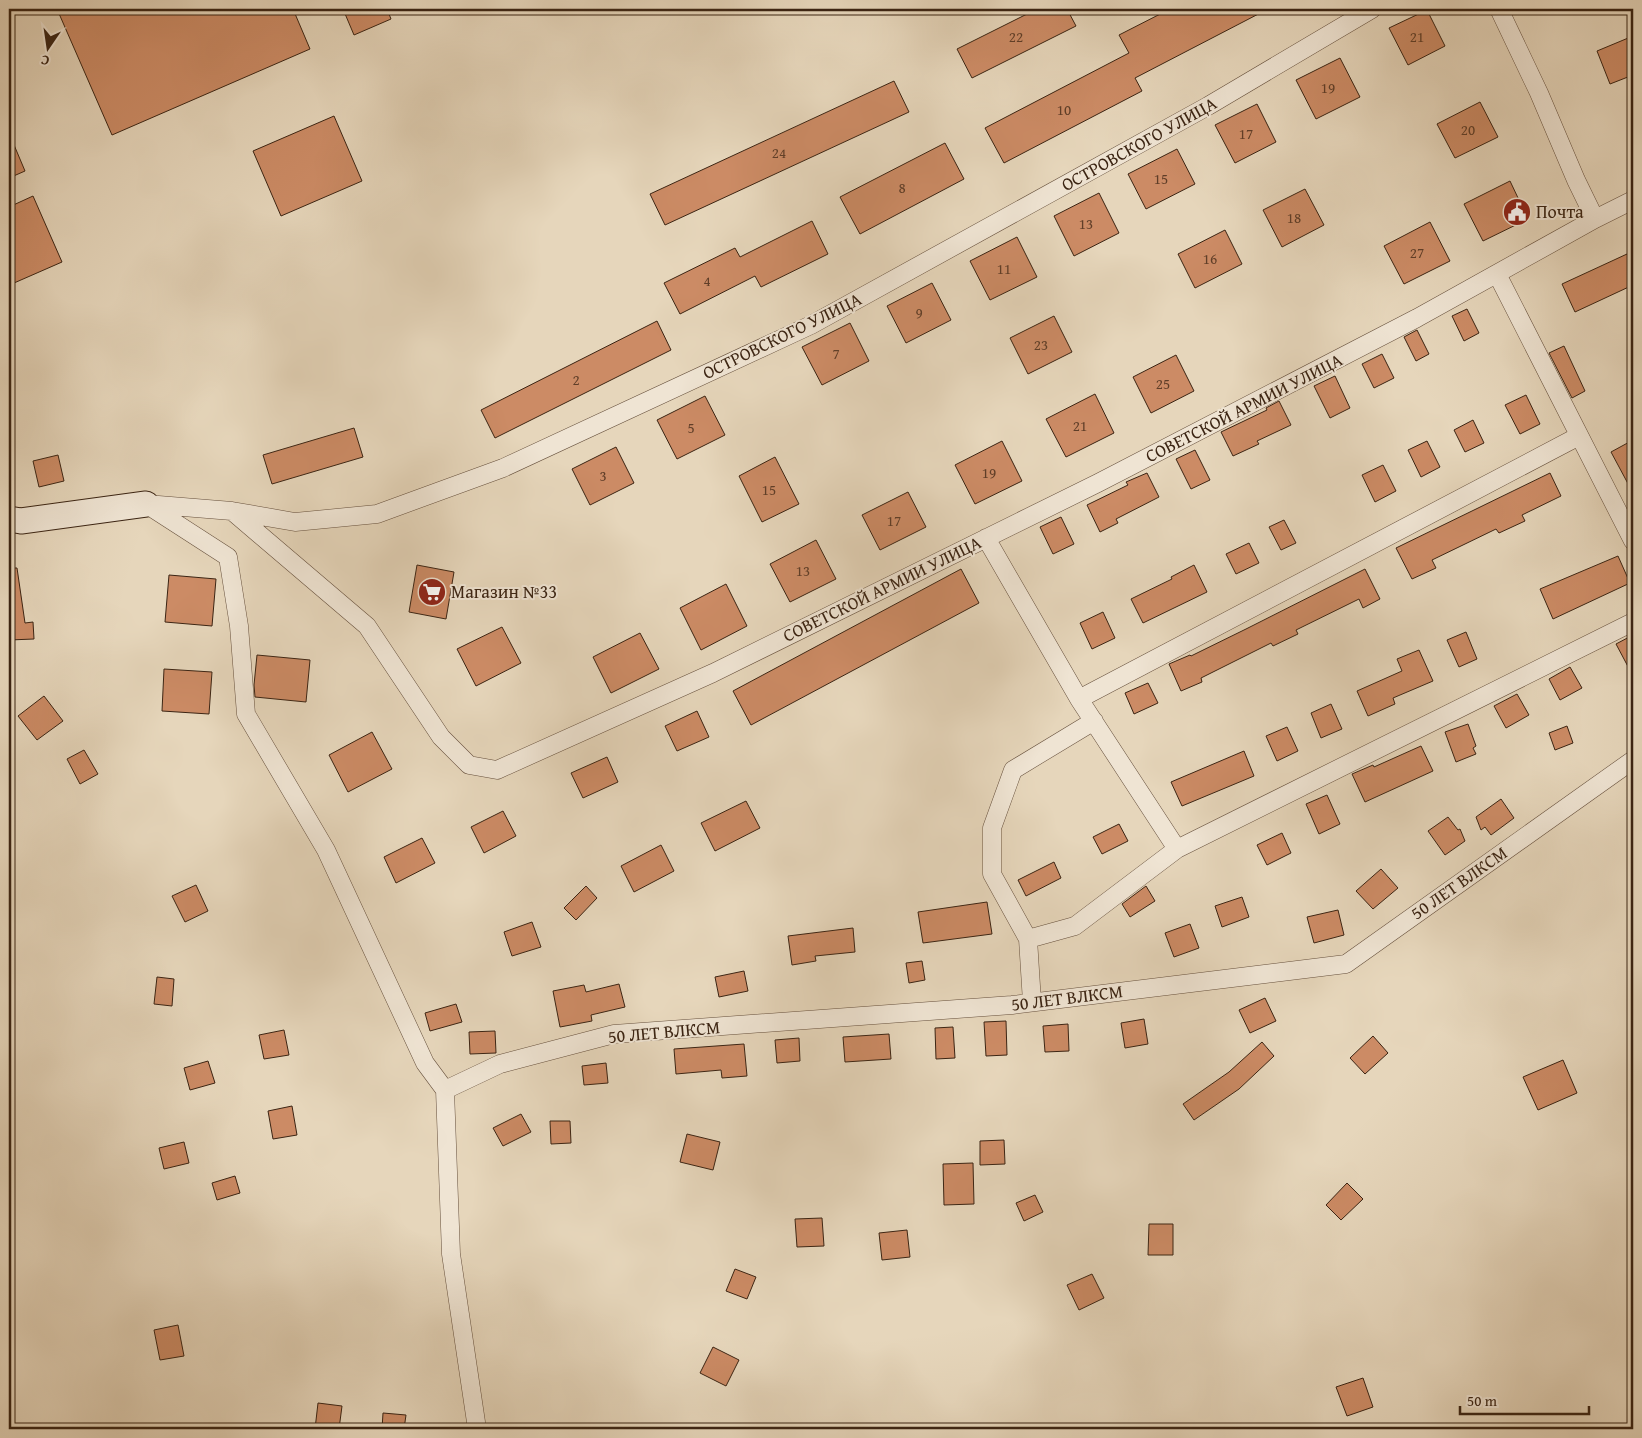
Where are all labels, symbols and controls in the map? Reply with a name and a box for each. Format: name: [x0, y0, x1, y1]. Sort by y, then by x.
north arrow: [22, 22, 72, 72]
house number: 22: [1009, 26, 1023, 47]
house number: 21: [1410, 26, 1424, 47]
text: С: [39, 50, 51, 71]
house number: 19: [1321, 77, 1335, 98]
street label: ОСТРОВСКОГО УЛИЦА: [1056, 90, 1221, 198]
house number: 10: [1057, 99, 1071, 120]
house number: 20: [1461, 119, 1475, 140]
house number: 17: [1239, 123, 1253, 144]
house number: 24: [772, 142, 786, 163]
house number: 15: [1154, 168, 1168, 189]
house number: 8: [898, 177, 906, 198]
public building icon: Почта: [1502, 197, 1532, 227]
place label: Почта: [1536, 198, 1584, 225]
house number: 18: [1287, 207, 1301, 228]
house number: 13: [1079, 213, 1093, 234]
house number: 27: [1410, 242, 1424, 263]
house number: 16: [1203, 248, 1217, 269]
house number: 11: [997, 258, 1011, 279]
house number: 4: [703, 270, 711, 291]
street label: ОСТРОВСКОГО УЛИЦА: [698, 285, 866, 386]
house number: 9: [915, 302, 923, 323]
house number: 23: [1034, 334, 1048, 355]
house number: 7: [832, 343, 840, 364]
street label: СОВЕТСКОЙ АРМИИ УЛИЦА: [1141, 346, 1347, 469]
house number: 2: [572, 369, 580, 390]
house number: 25: [1156, 373, 1170, 394]
house number: 21: [1073, 415, 1087, 436]
house number: 5: [687, 417, 695, 438]
house number: 19: [982, 462, 996, 483]
house number: 3: [599, 465, 607, 486]
house number: 15: [762, 479, 776, 500]
house number: 17: [887, 510, 901, 531]
street label: СОВЕТСКОЙ АРМИИ УЛИЦА: [778, 529, 986, 648]
house number: 13: [796, 560, 810, 581]
supermarket icon: Магазин №33: [417, 577, 447, 607]
place label: Магазин №33: [451, 578, 557, 605]
street label: 50 ЛЕТ ВЛКСМ: [1405, 839, 1513, 926]
street label: 50 ЛЕТ ВЛКСМ: [1009, 977, 1124, 1018]
street label: 50 ЛЕТ ВЛКСМ: [607, 1013, 721, 1050]
scale bar: [1460, 1383, 1588, 1415]
text: 50 m: [1467, 1390, 1498, 1411]

